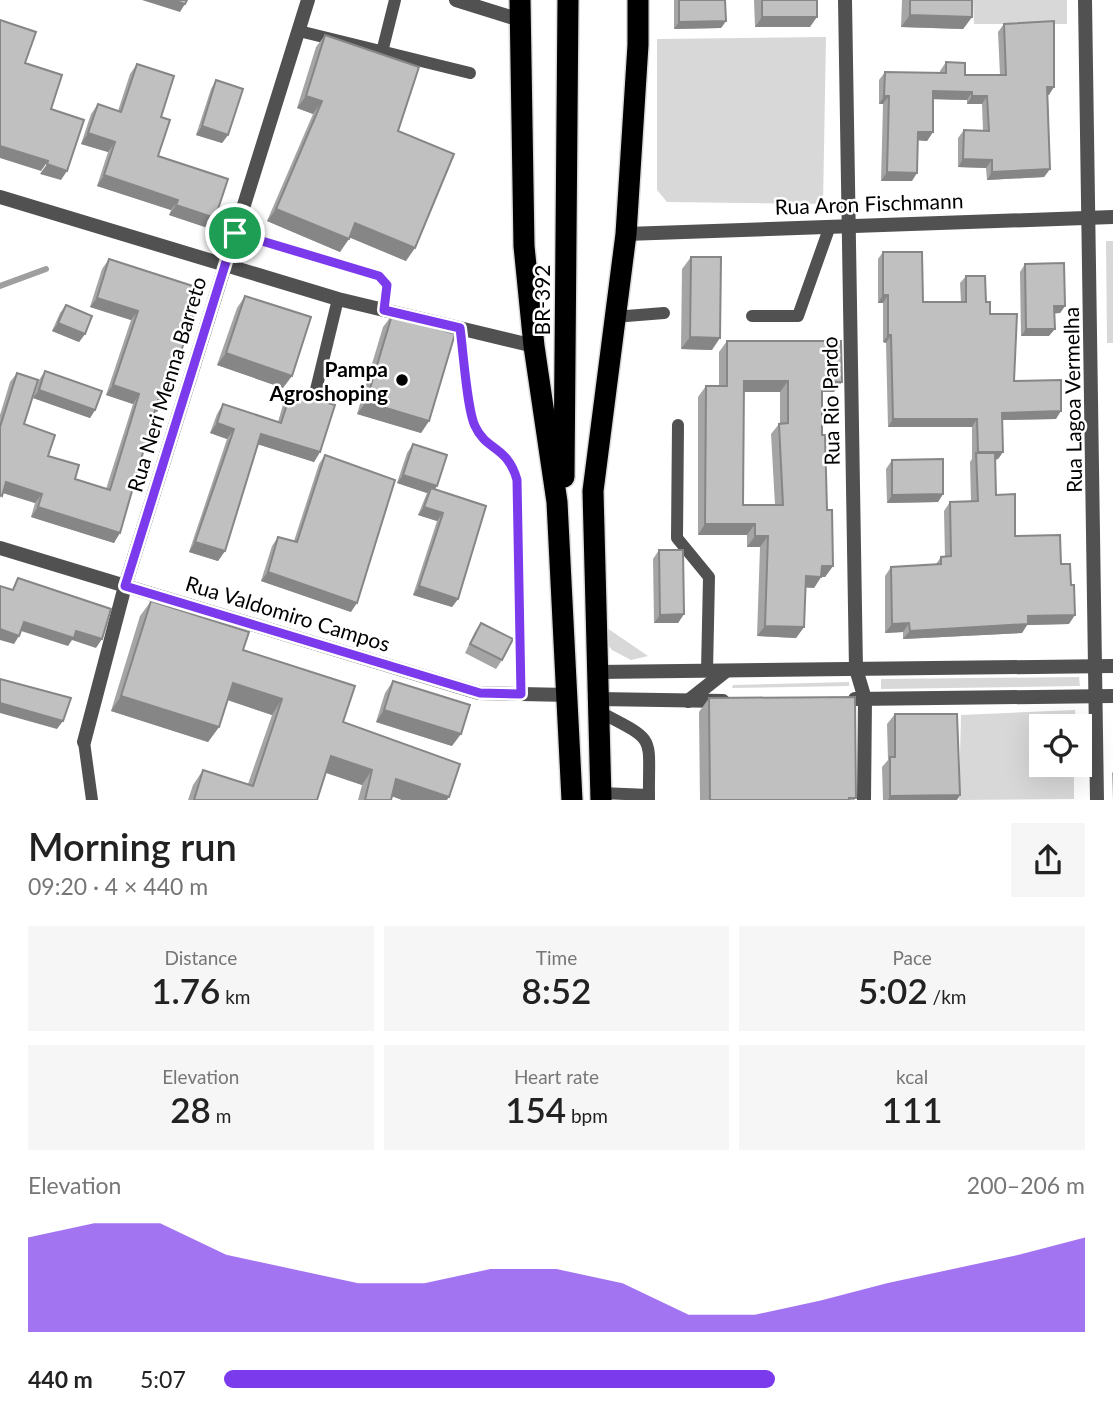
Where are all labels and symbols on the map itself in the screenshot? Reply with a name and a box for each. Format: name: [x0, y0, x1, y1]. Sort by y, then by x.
street label: Rua Aron Fischmann: [774, 187, 964, 219]
pin: [205, 203, 265, 263]
street label: BR-392: [529, 264, 554, 336]
street label: Rua Neri Menna Barreto: [121, 273, 211, 495]
street label: Rua Lagoa Vermelha: [1058, 307, 1086, 493]
street label: Rua Rio Pardo: [816, 336, 844, 466]
place label: Pampa Agroshoping: [268, 356, 388, 405]
marker: Pampa Agroshoping: [394, 372, 410, 388]
street label: Rua Valdomiro Campos: [183, 570, 393, 656]

